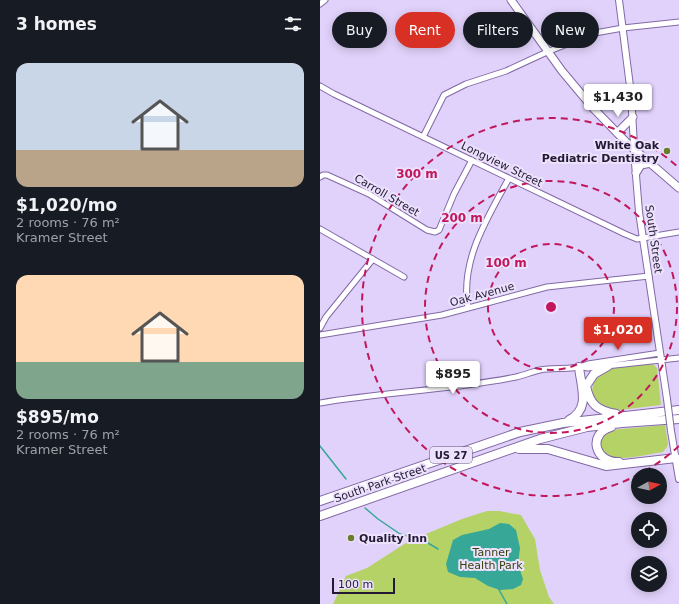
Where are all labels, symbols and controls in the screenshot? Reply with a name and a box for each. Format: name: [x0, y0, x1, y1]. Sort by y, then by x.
chip: Buy: [332, 12, 387, 48]
chip: Rent: [395, 12, 455, 48]
chip: Filters: [463, 12, 533, 48]
chip: New: [541, 12, 599, 48]
icon: filters: [282, 13, 304, 35]
text: 3 homes: [16, 14, 97, 34]
pin: $1,430: [585, 84, 651, 118]
icon: home: [124, 89, 196, 161]
text: $1,430: [593, 89, 643, 104]
street label: Longview Street: [459, 139, 545, 190]
place label: White Oak Pediatric Dentistry: [542, 139, 660, 165]
marker: White Oak Pediatric Dentistry: [662, 146, 672, 156]
text: 300 m: [396, 167, 438, 181]
street label: Carroll Street: [352, 172, 422, 220]
text: $1,020/mo: [16, 195, 117, 215]
street label: South Street: [642, 204, 665, 275]
text: 200 m: [441, 211, 483, 225]
text: 2 rooms · 76 m²: [16, 215, 120, 230]
text: Kramer Street: [16, 230, 107, 245]
text: 100 m: [485, 256, 527, 270]
street label: Oak Avenue: [449, 280, 516, 309]
centre of rings: [544, 300, 558, 314]
icon: home: [124, 301, 196, 373]
pin: $1,020: [585, 317, 651, 351]
text: $1,020: [593, 322, 643, 337]
pin: $895: [429, 361, 477, 395]
text: $895: [435, 366, 471, 381]
text: $895/mo: [16, 407, 99, 427]
text: 2 rooms · 76 m²: [16, 427, 120, 442]
text: Kramer Street: [16, 442, 107, 457]
road number: US 27: [430, 447, 472, 463]
street label: South Park Street: [333, 461, 428, 505]
north arrow: [631, 468, 667, 504]
map controls: [631, 468, 667, 592]
button: locate: [631, 512, 667, 548]
place label: Quality Inn: [359, 532, 427, 545]
marker: Quality Inn: [346, 533, 356, 543]
park label: Tanner Health Park: [459, 546, 523, 572]
button: layers: [631, 556, 667, 592]
scale bar: [332, 576, 395, 595]
text: 100 m: [338, 578, 373, 591]

